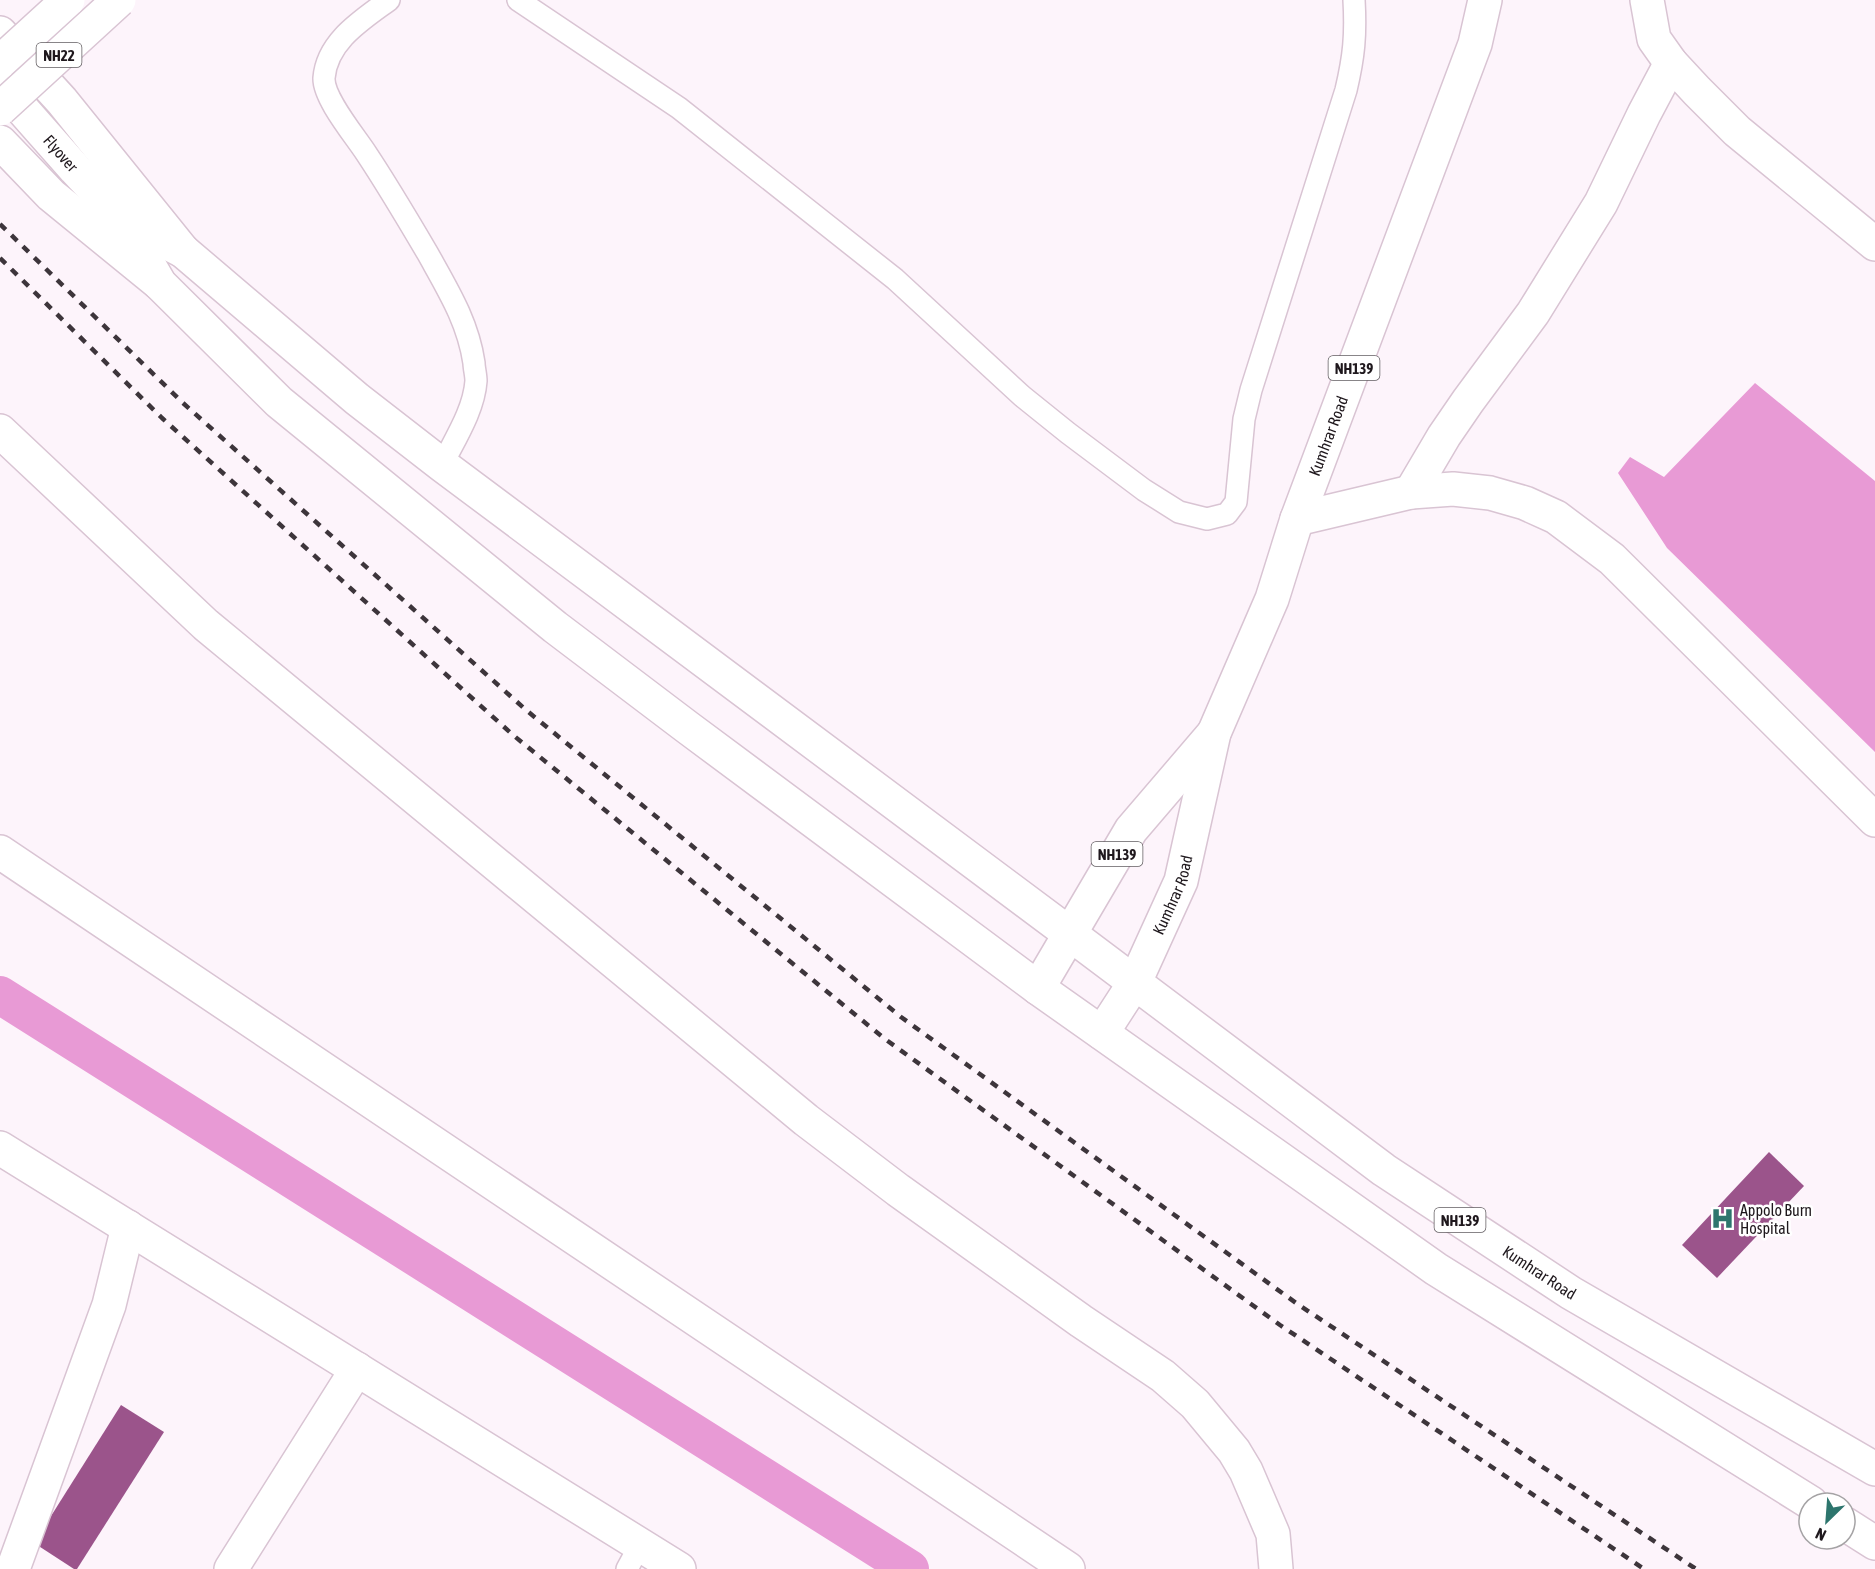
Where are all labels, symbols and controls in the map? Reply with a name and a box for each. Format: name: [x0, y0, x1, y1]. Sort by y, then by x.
road number: NH22: [36, 43, 82, 67]
street label: Flyover: [40, 131, 82, 175]
road number: NH139: [1328, 356, 1380, 380]
street label: Kumhrar Road: [1305, 393, 1351, 478]
road number: NH139: [1092, 842, 1142, 866]
street label: Kumhrar Road: [1149, 853, 1196, 937]
place label: Appolo Burn Hospital: [1740, 1201, 1812, 1238]
hospital icon: Appolo Burn Hospital: [1709, 1206, 1735, 1232]
road number: NH139: [1434, 1208, 1486, 1232]
street label: Kumhrar Road: [1499, 1242, 1579, 1303]
north arrow: [1797, 1491, 1857, 1551]
text: N: [1813, 1524, 1829, 1545]

